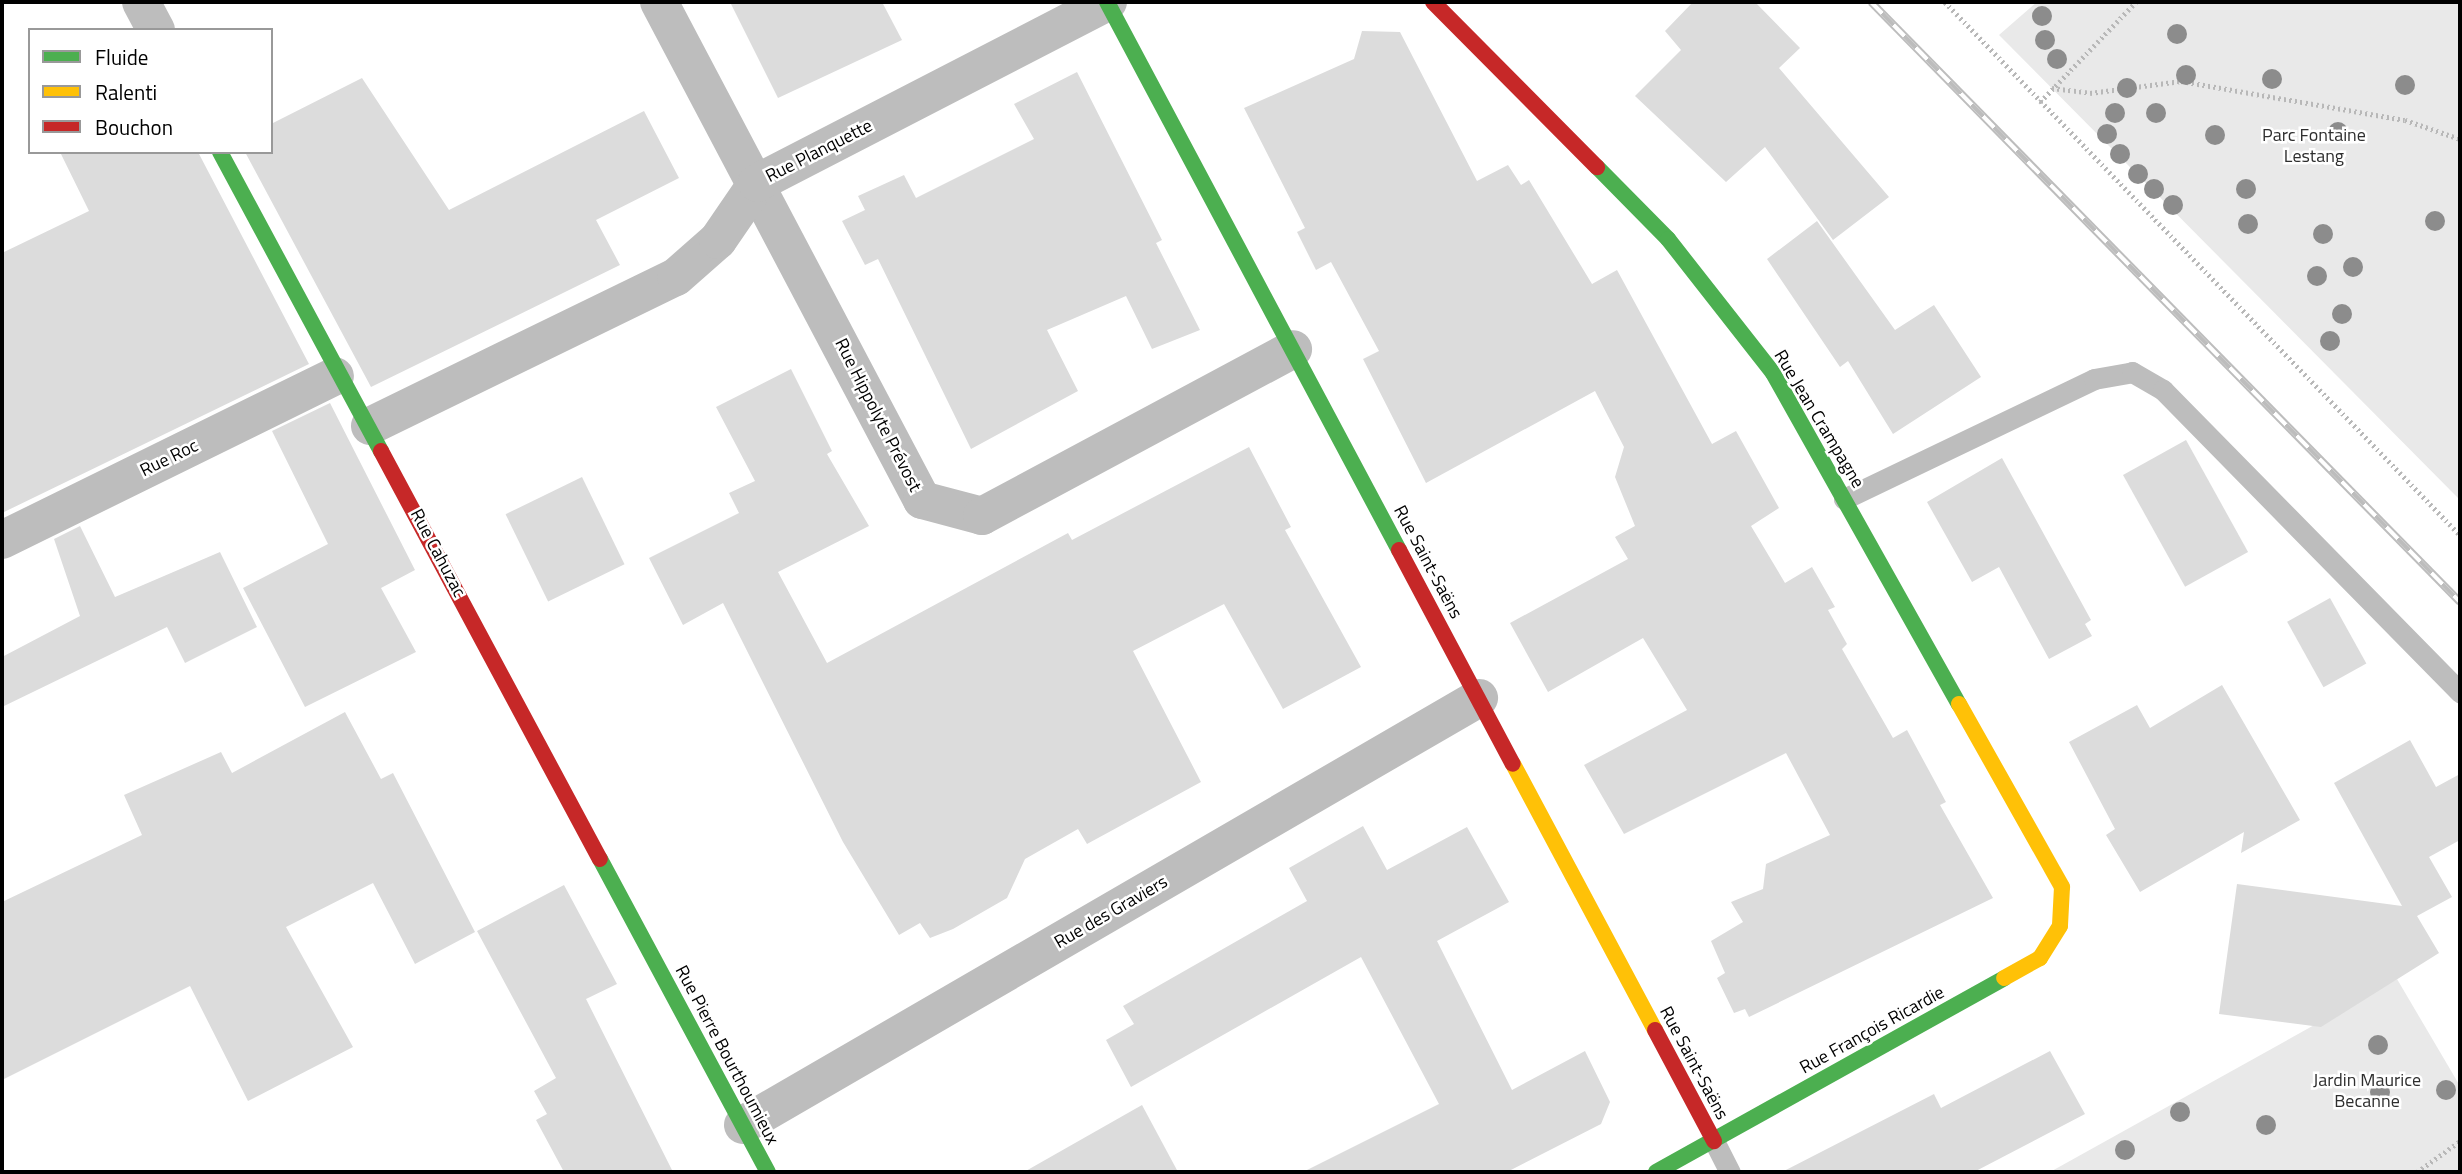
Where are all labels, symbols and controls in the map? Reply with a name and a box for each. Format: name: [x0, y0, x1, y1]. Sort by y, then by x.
legend: [28, 28, 273, 154]
text: Fluide: [95, 41, 148, 73]
text: Ralenti: [95, 76, 157, 108]
text: Bouchon: [95, 111, 173, 143]
street label: Rue Planquette: [762, 115, 876, 187]
park label: Parc Fontaine Lestang: [2262, 125, 2366, 168]
street label: Rue Hippolyte Prévost: [830, 335, 926, 495]
street label: Rue Jean Crampagne: [1769, 346, 1869, 492]
street label: Rue Roc: [136, 435, 202, 481]
street label: Rue Saint-Saëns: [1389, 502, 1467, 622]
street label: Rue Cahuzac: [406, 505, 470, 601]
street label: Rue des Graviers: [1051, 871, 1171, 953]
street label: Rue Pierre Bourthoumieux: [671, 962, 783, 1148]
street label: Rue François Ricardie: [1796, 981, 1948, 1079]
street label: Rue Saint-Saëns: [1655, 1003, 1733, 1123]
park label: Jardin Maurice Becanne: [2313, 1070, 2421, 1112]

